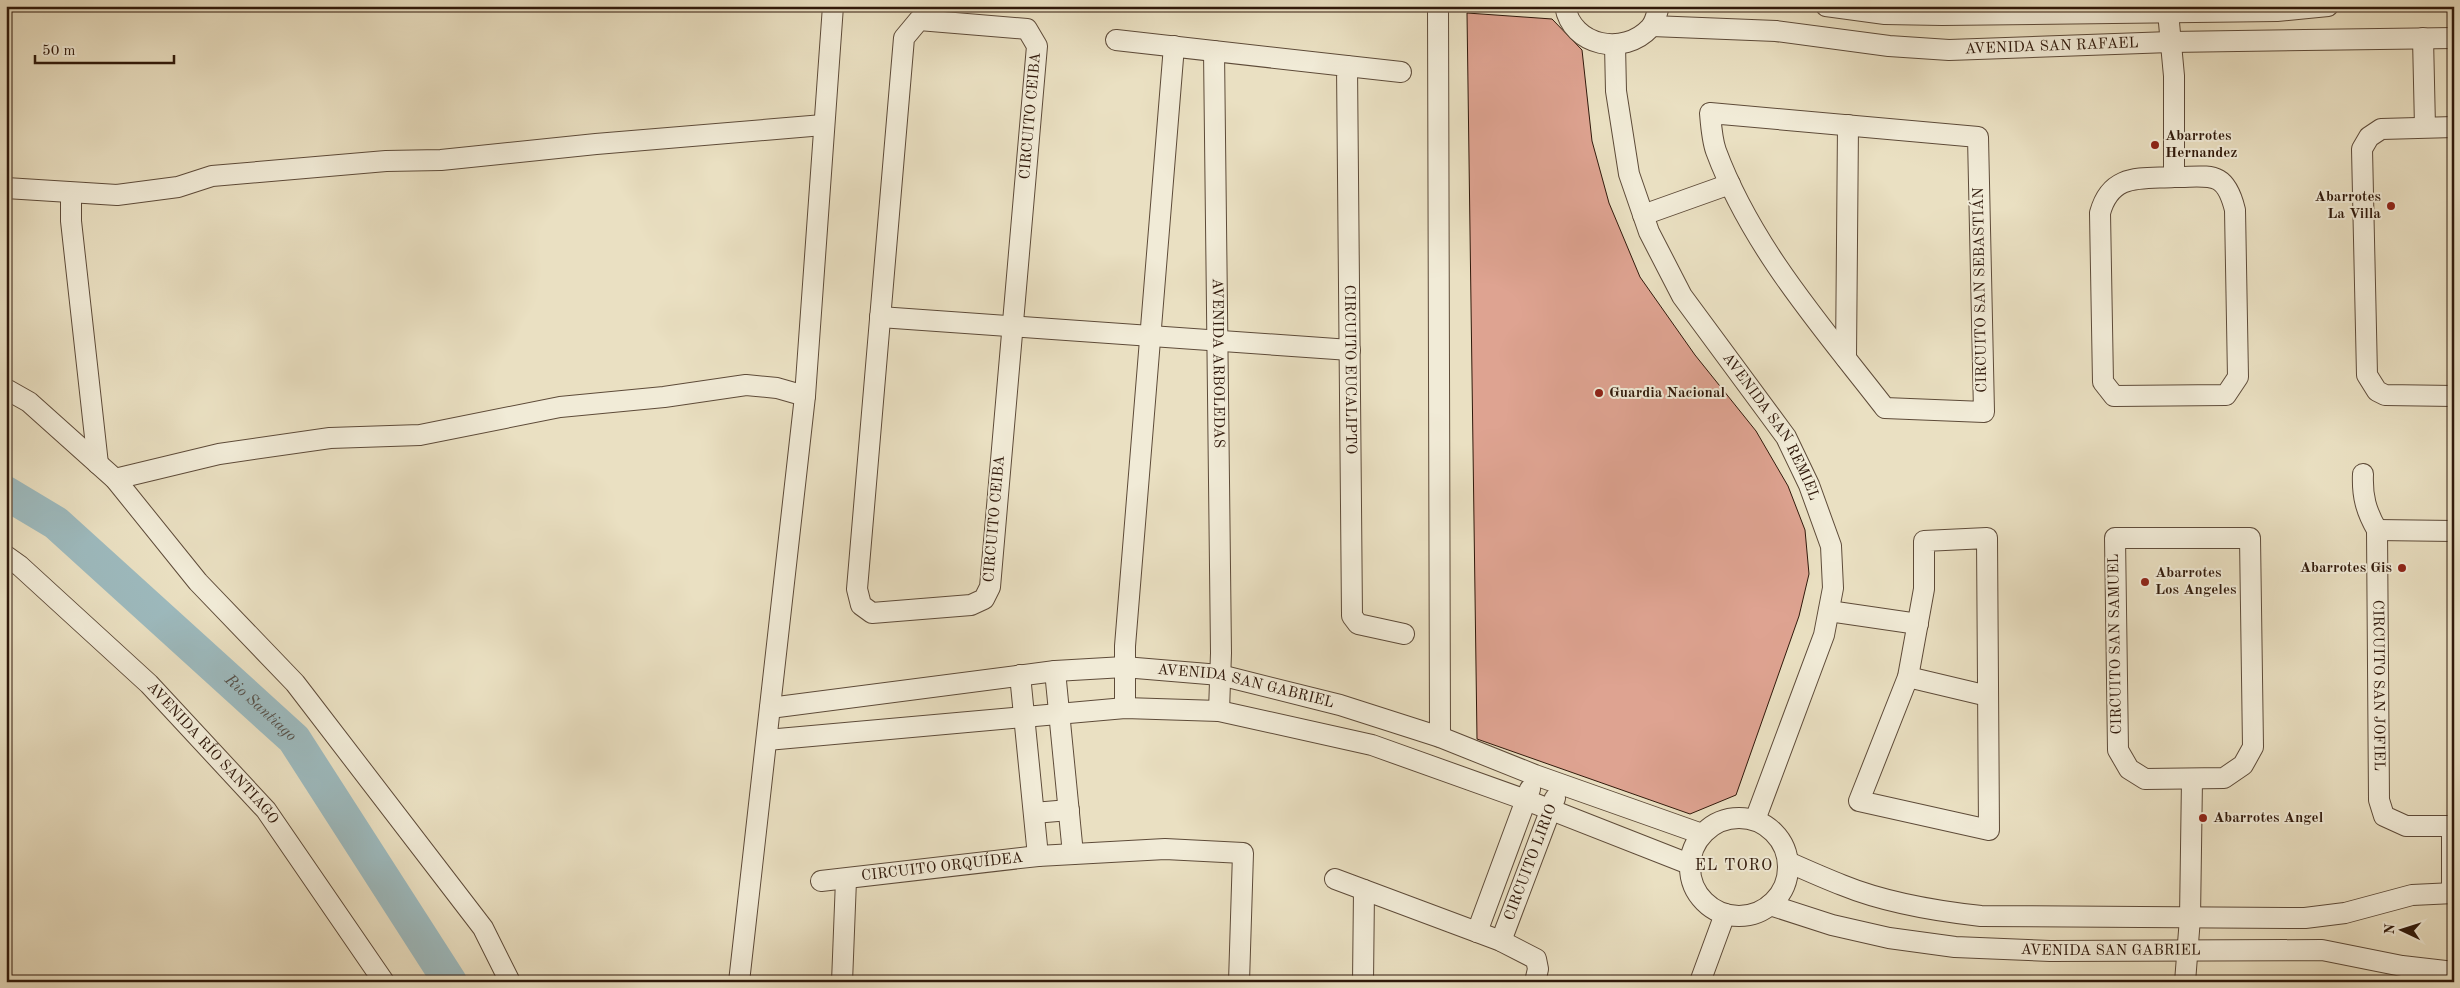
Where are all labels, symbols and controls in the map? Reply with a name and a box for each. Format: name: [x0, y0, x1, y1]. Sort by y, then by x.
scale bar: [35, 32, 174, 64]
street label: AVENIDA SAN RAFAEL: [1964, 36, 2139, 57]
text: 50 m: [42, 44, 76, 59]
street label: CIRCUITO CEIBA: [1018, 51, 1044, 180]
place label: Abarrotes Hernandez: [2165, 129, 2237, 161]
marker: Abarrotes Hernandez: [2149, 139, 2161, 151]
street label: CIRCUITO SAN SEBASTIÁN: [1969, 187, 1990, 393]
place label: Abarrotes La Villa: [2315, 190, 2381, 222]
marker: Abarrotes La Villa: [2385, 200, 2397, 212]
street label: AVENIDA ARBOLEDAS: [1209, 278, 1226, 448]
street label: CIRCUITO EUCALIPTO: [1341, 285, 1358, 454]
street label: AVENIDA SAN REMIEL: [1719, 350, 1821, 502]
place label: Guardia Nacional: [1609, 386, 1726, 401]
marker: Guardia Nacional: [1593, 387, 1605, 399]
street label: CIRCUITO CEIBA: [982, 454, 1008, 583]
street label: CIRCUITO SAN SAMUEL: [2107, 553, 2125, 735]
place label: Abarrotes Gis: [2300, 561, 2392, 576]
marker: Abarrotes Gis: [2396, 562, 2408, 574]
place label: Abarrotes Los Angeles: [2155, 566, 2236, 598]
marker: Abarrotes Los Angeles: [2139, 576, 2151, 588]
street label: CIRCUITO SAN JOFIEL: [2370, 600, 2386, 771]
street label: AVENIDA SAN GABRIEL: [1157, 662, 1336, 711]
water label: Rio Santiago: [220, 671, 299, 745]
street label: AVENIDA RÍO SANTIAGO: [144, 679, 281, 827]
street label: CIRCUITO LIRIO: [1502, 802, 1559, 923]
place label: Abarrotes Angel: [2213, 811, 2324, 826]
marker: Abarrotes Angel: [2197, 812, 2209, 824]
street label: CIRCUITO ORQUÍDEA: [860, 850, 1024, 884]
district label: EL TORO: [1695, 858, 1773, 874]
north arrow: [2378, 906, 2428, 956]
text: N: [2383, 923, 2397, 935]
street label: AVENIDA SAN GABRIEL: [2020, 942, 2201, 959]

